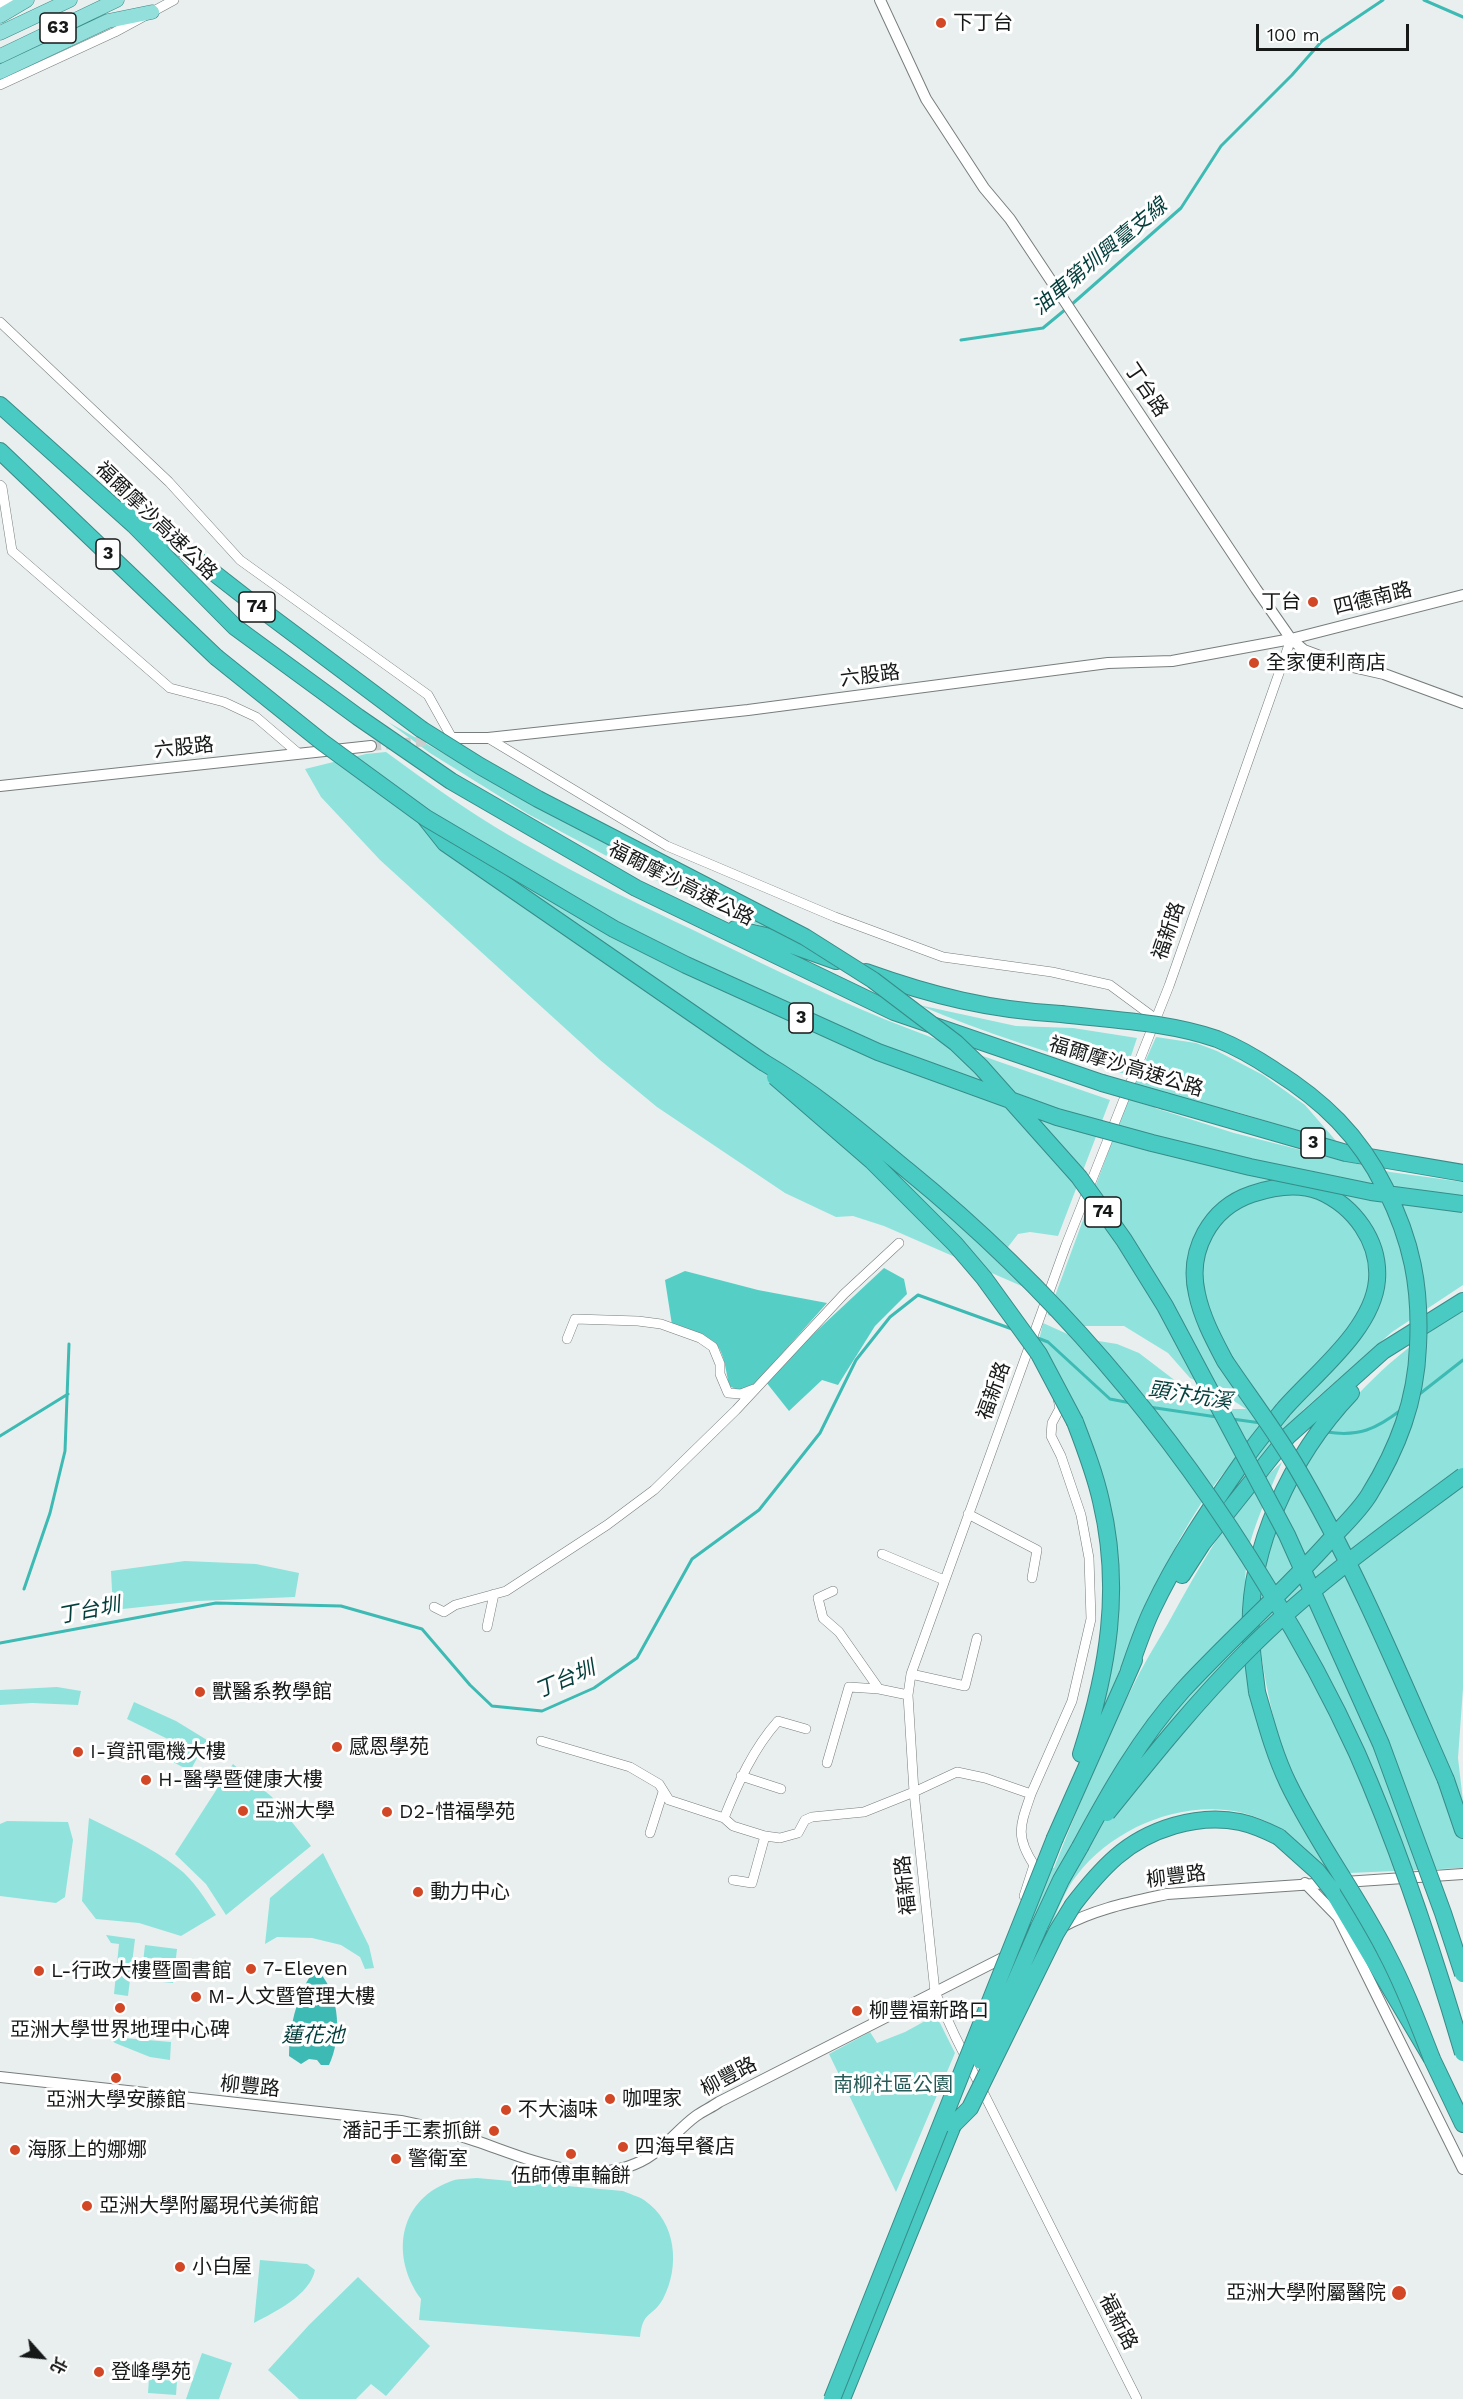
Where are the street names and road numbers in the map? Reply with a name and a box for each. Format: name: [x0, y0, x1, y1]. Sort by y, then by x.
road number: 63: [40, 13, 76, 43]
street label: 丁台路: [1119, 358, 1173, 422]
street label: 福爾摩沙高速公路: [90, 457, 222, 585]
road number: 3: [96, 539, 120, 569]
street label: 四德南路: [1331, 578, 1415, 620]
road number: 74: [239, 592, 275, 622]
street label: 六股路: [839, 660, 901, 692]
street label: 六股路: [153, 733, 215, 763]
street label: 福爾摩沙高速公路: [604, 837, 758, 931]
street label: 福新路: [1148, 899, 1190, 963]
road number: 3: [789, 1003, 813, 1033]
street label: 福爾摩沙高速公路: [1046, 1032, 1206, 1102]
road number: 3: [1301, 1128, 1325, 1158]
road number: 74: [1085, 1197, 1121, 1227]
street label: 福新路: [972, 1359, 1016, 1423]
street label: 福新路: [891, 1854, 921, 1916]
street label: 柳豐路: [1145, 1861, 1207, 1893]
street label: 柳豐路: [697, 2052, 761, 2102]
street label: 柳豐路: [219, 2072, 281, 2102]
street label: 福新路: [1094, 2290, 1142, 2354]

